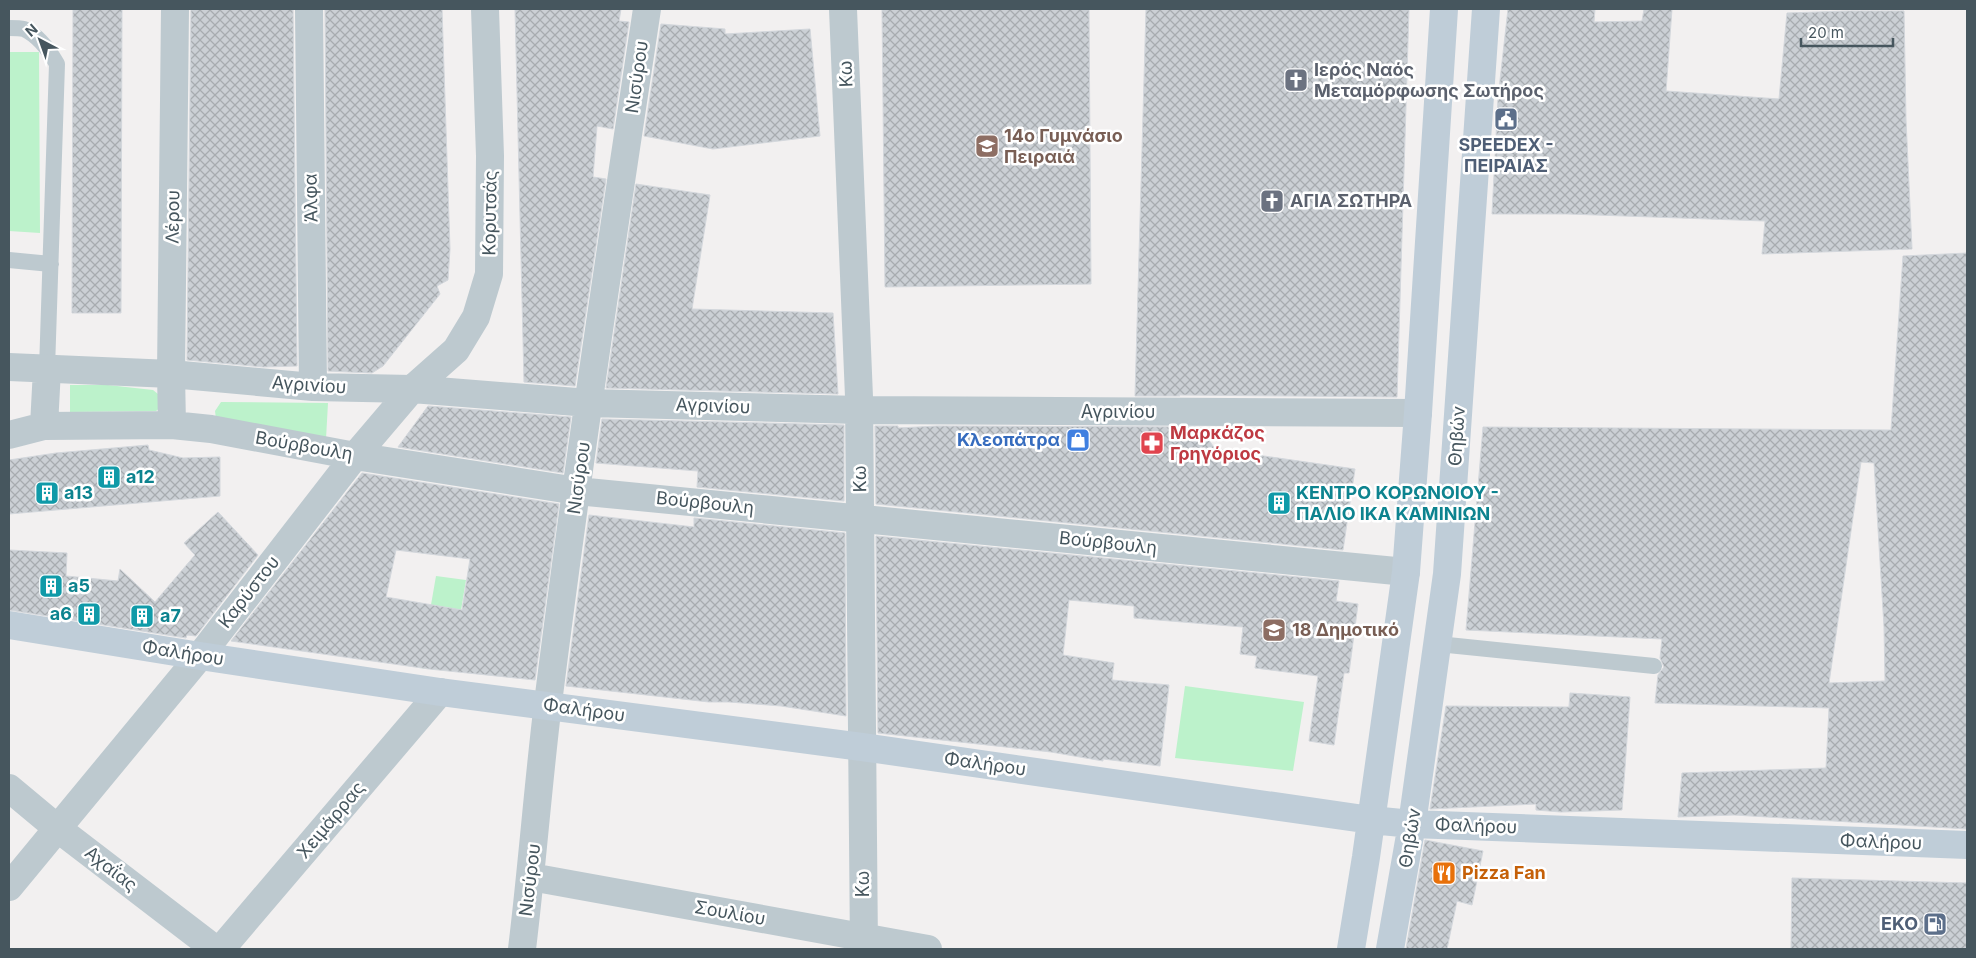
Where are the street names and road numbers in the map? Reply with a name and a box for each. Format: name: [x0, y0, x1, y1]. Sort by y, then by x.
street label: Νισύρου: [621, 39, 652, 115]
street label: Κω: [835, 60, 856, 88]
street label: Κορυτσάς: [478, 170, 501, 256]
street label: Άλφα: [300, 173, 321, 223]
street label: Λέρου: [162, 190, 183, 244]
street label: Αγρινίου: [271, 371, 347, 398]
street label: Αγρινίου: [675, 394, 751, 417]
street label: Αγρινίου: [1081, 401, 1155, 422]
street label: Θηβών: [1444, 405, 1469, 467]
street label: Βούρβουλη: [254, 427, 354, 464]
street label: Νισύρου: [563, 440, 594, 516]
street label: Κω: [849, 466, 870, 492]
street label: Βούρβουλη: [655, 487, 755, 518]
street label: Βούρβουλη: [1058, 527, 1158, 558]
street label: Καρύστου: [214, 551, 283, 632]
street label: Φαλήρου: [141, 636, 225, 669]
street label: Φαλήρου: [542, 693, 626, 726]
street label: Φαλήρου: [943, 747, 1027, 780]
street label: Χειμάρρας: [292, 777, 369, 862]
street label: Θηβών: [1394, 806, 1425, 869]
street label: Φαλήρου: [1434, 814, 1518, 837]
street label: Φαλήρου: [1839, 830, 1923, 853]
street label: Αχαΐας: [81, 841, 142, 896]
street label: Νισύρου: [515, 842, 544, 918]
street label: Κω: [852, 871, 873, 897]
street label: Σουλίου: [693, 896, 767, 929]

